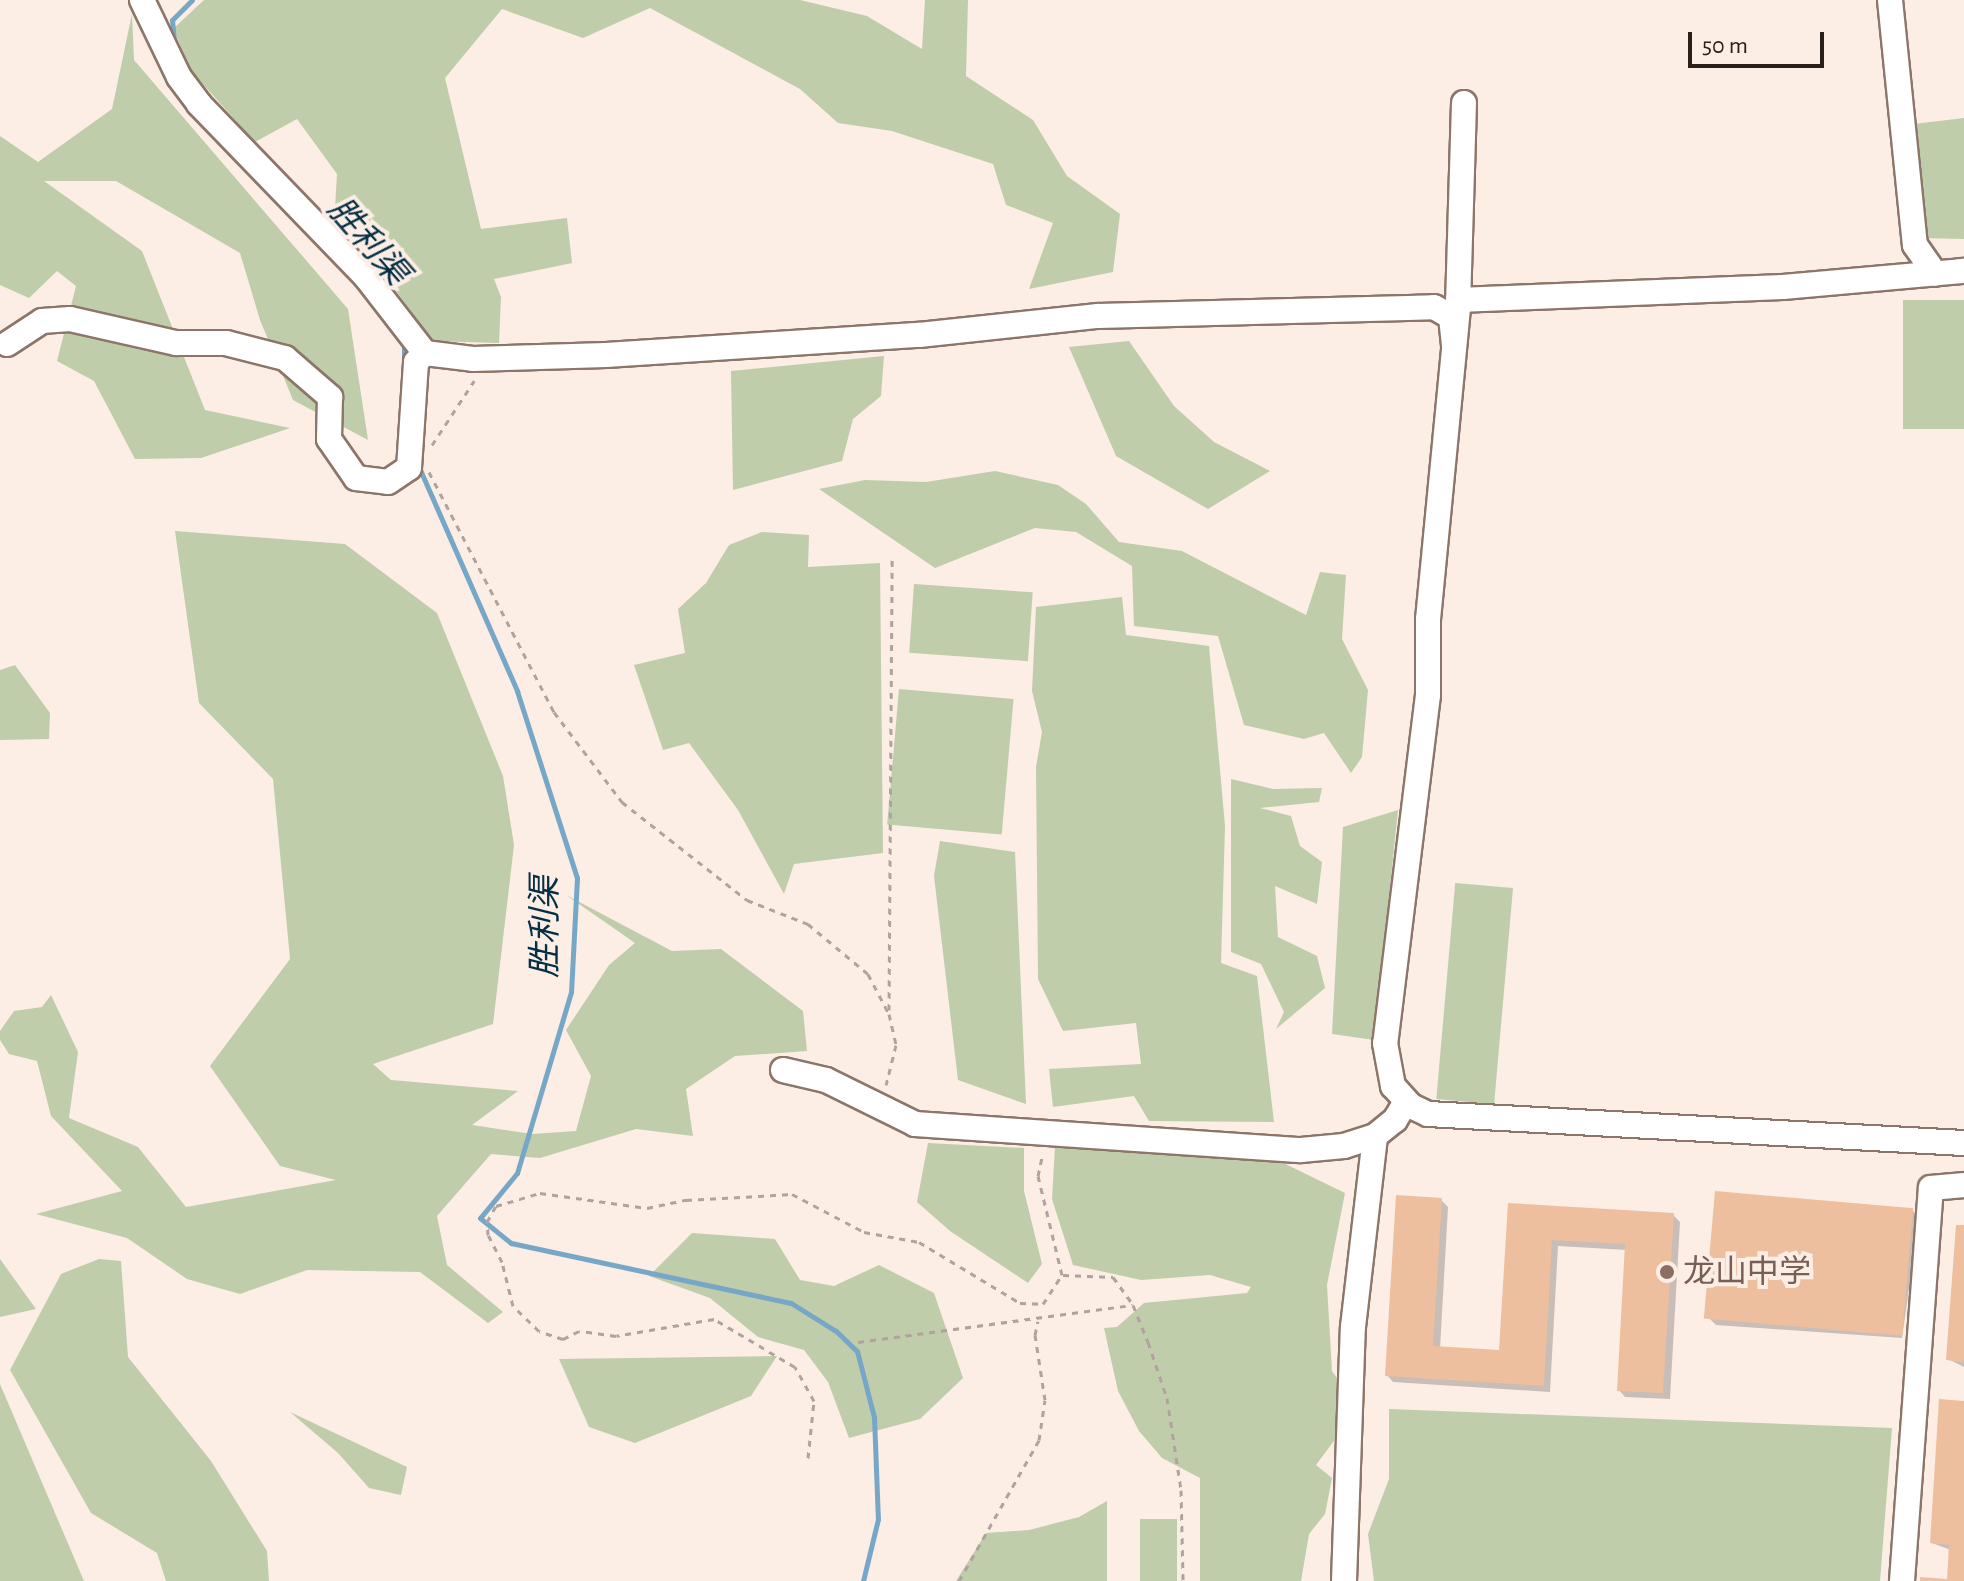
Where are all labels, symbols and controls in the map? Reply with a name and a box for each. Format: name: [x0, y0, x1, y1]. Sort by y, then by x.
scale bar: [1692, 16, 1828, 66]
text: 50 m: [1702, 34, 1748, 58]
water label: 胜利渠: [318, 190, 416, 294]
water label: 胜利渠: [527, 876, 567, 978]
place label: 龙山中学: [1683, 1253, 1811, 1291]
marker: 龙山中学: [1658, 1263, 1676, 1281]

